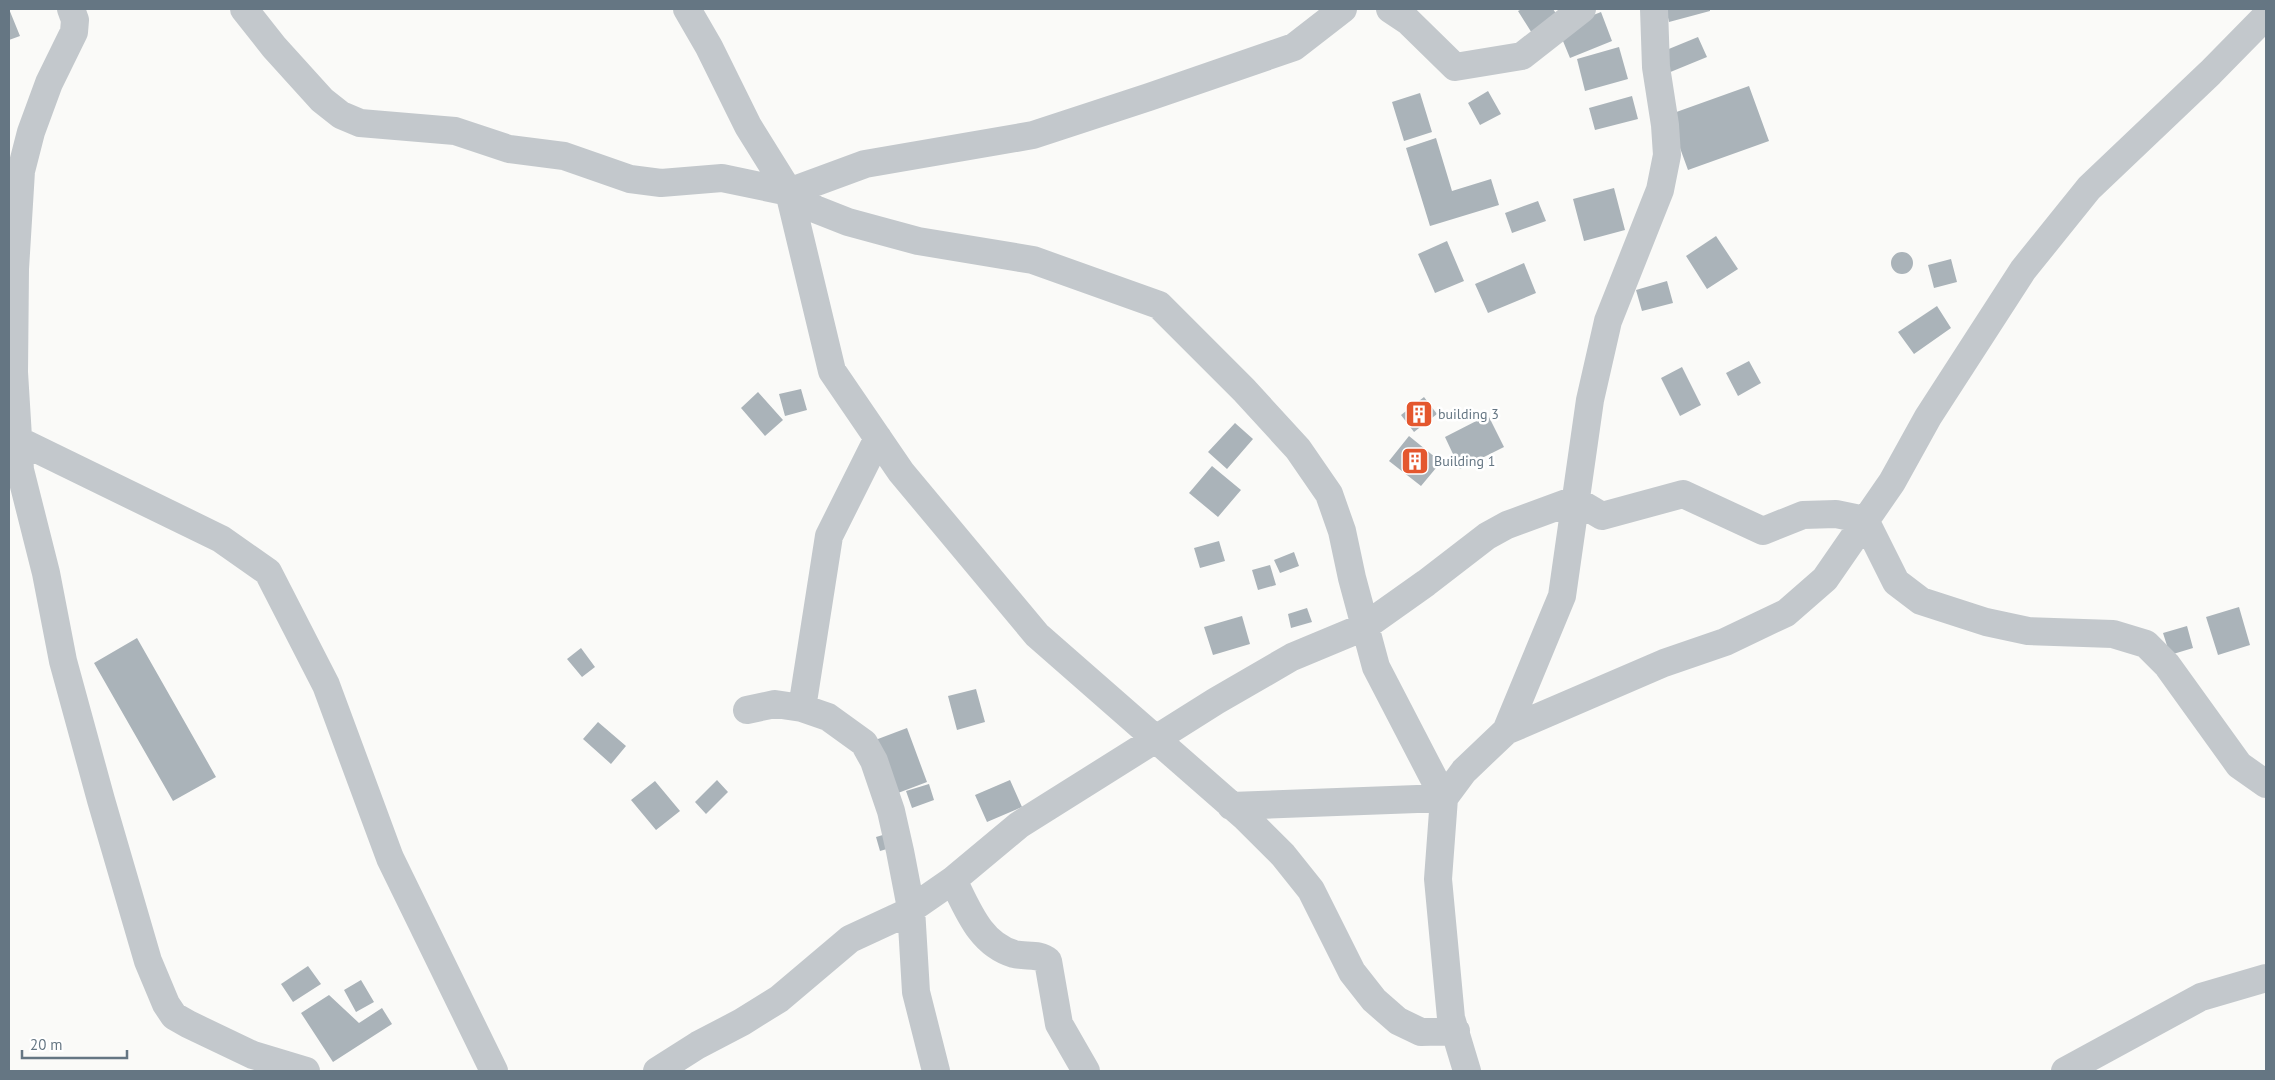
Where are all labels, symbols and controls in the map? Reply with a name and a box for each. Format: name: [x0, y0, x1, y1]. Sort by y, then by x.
building icon: building 3: [1404, 399, 1434, 429]
place label: building 3: [1438, 405, 1499, 423]
building icon: Building 1: [1400, 446, 1430, 476]
place label: Building 1: [1434, 452, 1495, 470]
scale bar: [22, 1028, 128, 1060]
text: 20 m: [30, 1035, 63, 1054]

